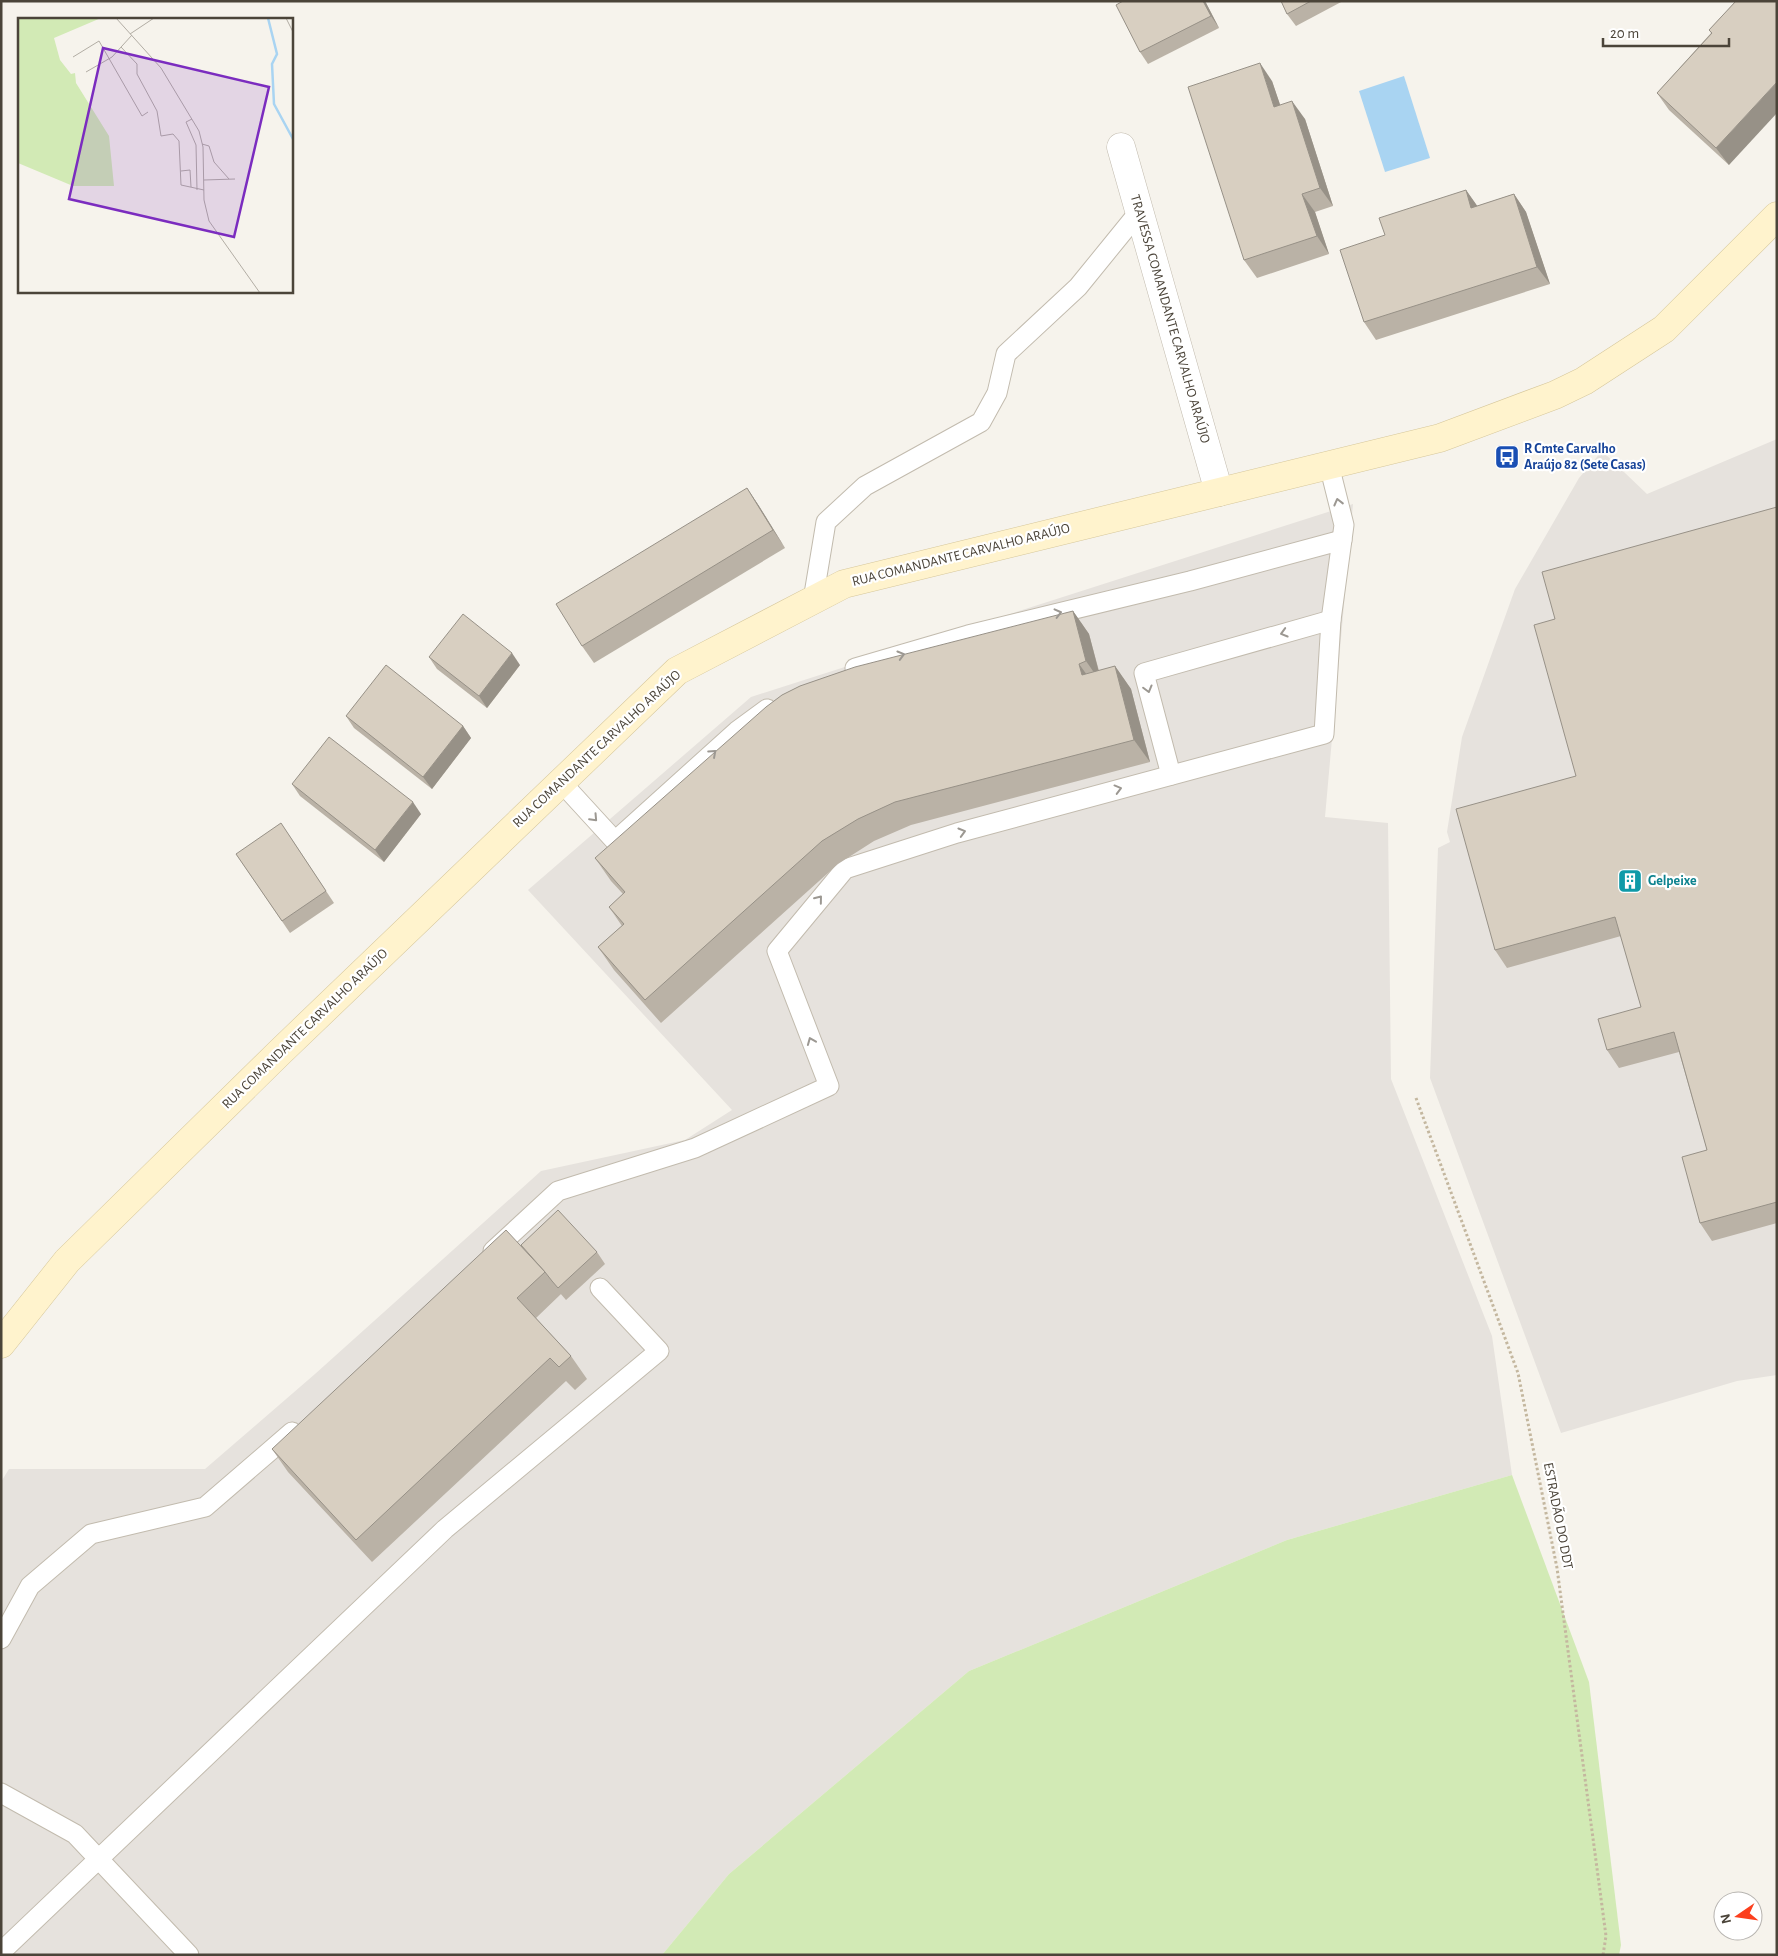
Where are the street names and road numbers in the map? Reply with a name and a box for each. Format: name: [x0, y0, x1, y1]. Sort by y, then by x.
street label: TRAVESSA COMANDANTE CARVALHO ARAÚJO: [1128, 192, 1215, 445]
street label: RUA COMANDANTE CARVALHO ARAÚJO: [850, 518, 1071, 589]
street label: RUA COMANDANTE CARVALHO ARAÚJO: [508, 665, 684, 830]
street label: RUA COMANDANTE CARVALHO ARAÚJO: [218, 944, 390, 1112]
street label: ESTRADÃO DO DDT: [1541, 1461, 1577, 1571]

